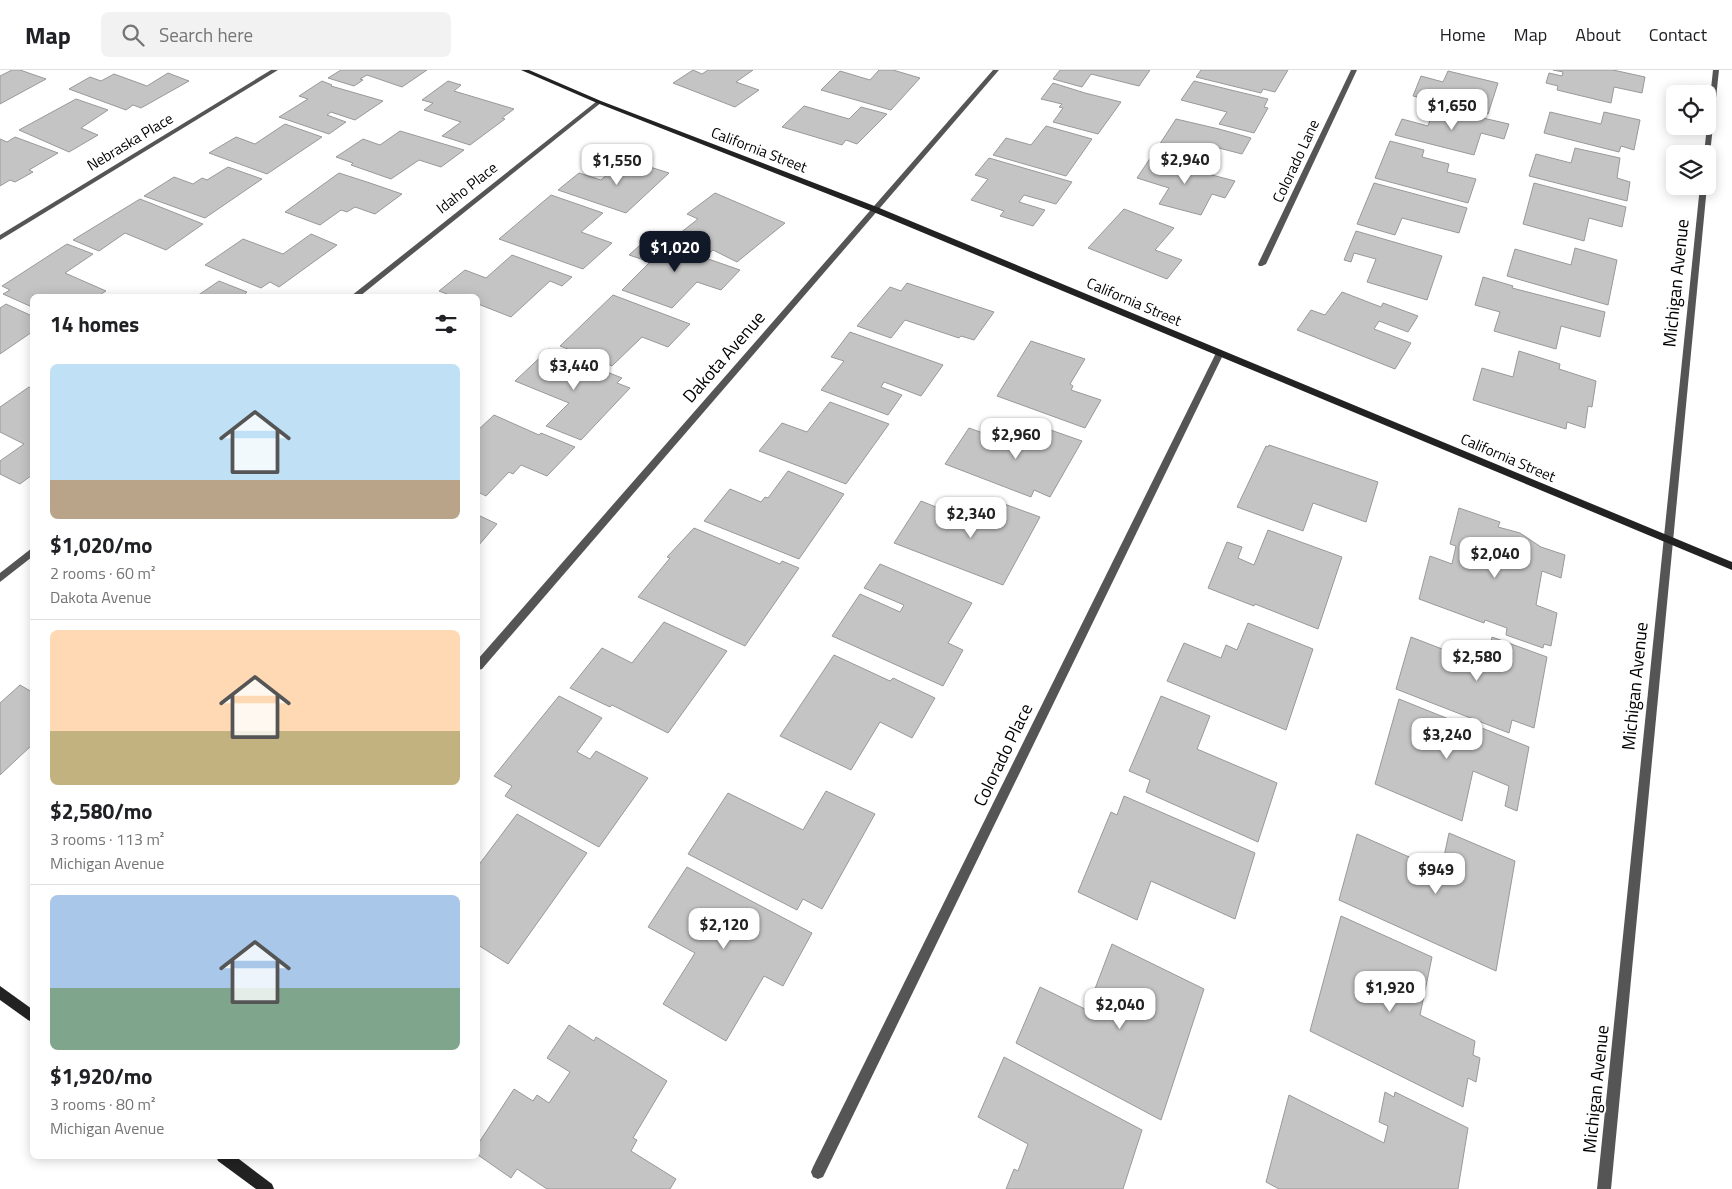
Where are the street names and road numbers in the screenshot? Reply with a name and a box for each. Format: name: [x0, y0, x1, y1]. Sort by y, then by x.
street label: Nebraska Place: [82, 107, 177, 176]
street label: Colorado Lane: [1266, 115, 1325, 206]
street label: California Street: [708, 121, 811, 179]
street label: Idaho Place: [431, 156, 502, 219]
street label: Michigan Avenue: [1655, 218, 1696, 348]
street label: California Street: [1083, 271, 1186, 332]
street label: Dakota Avenue: [676, 305, 771, 409]
street label: California Street: [1457, 427, 1560, 488]
street label: Michigan Avenue: [1614, 621, 1655, 751]
street label: Colorado Place: [966, 699, 1039, 811]
street label: Michigan Avenue: [1575, 1024, 1616, 1154]

